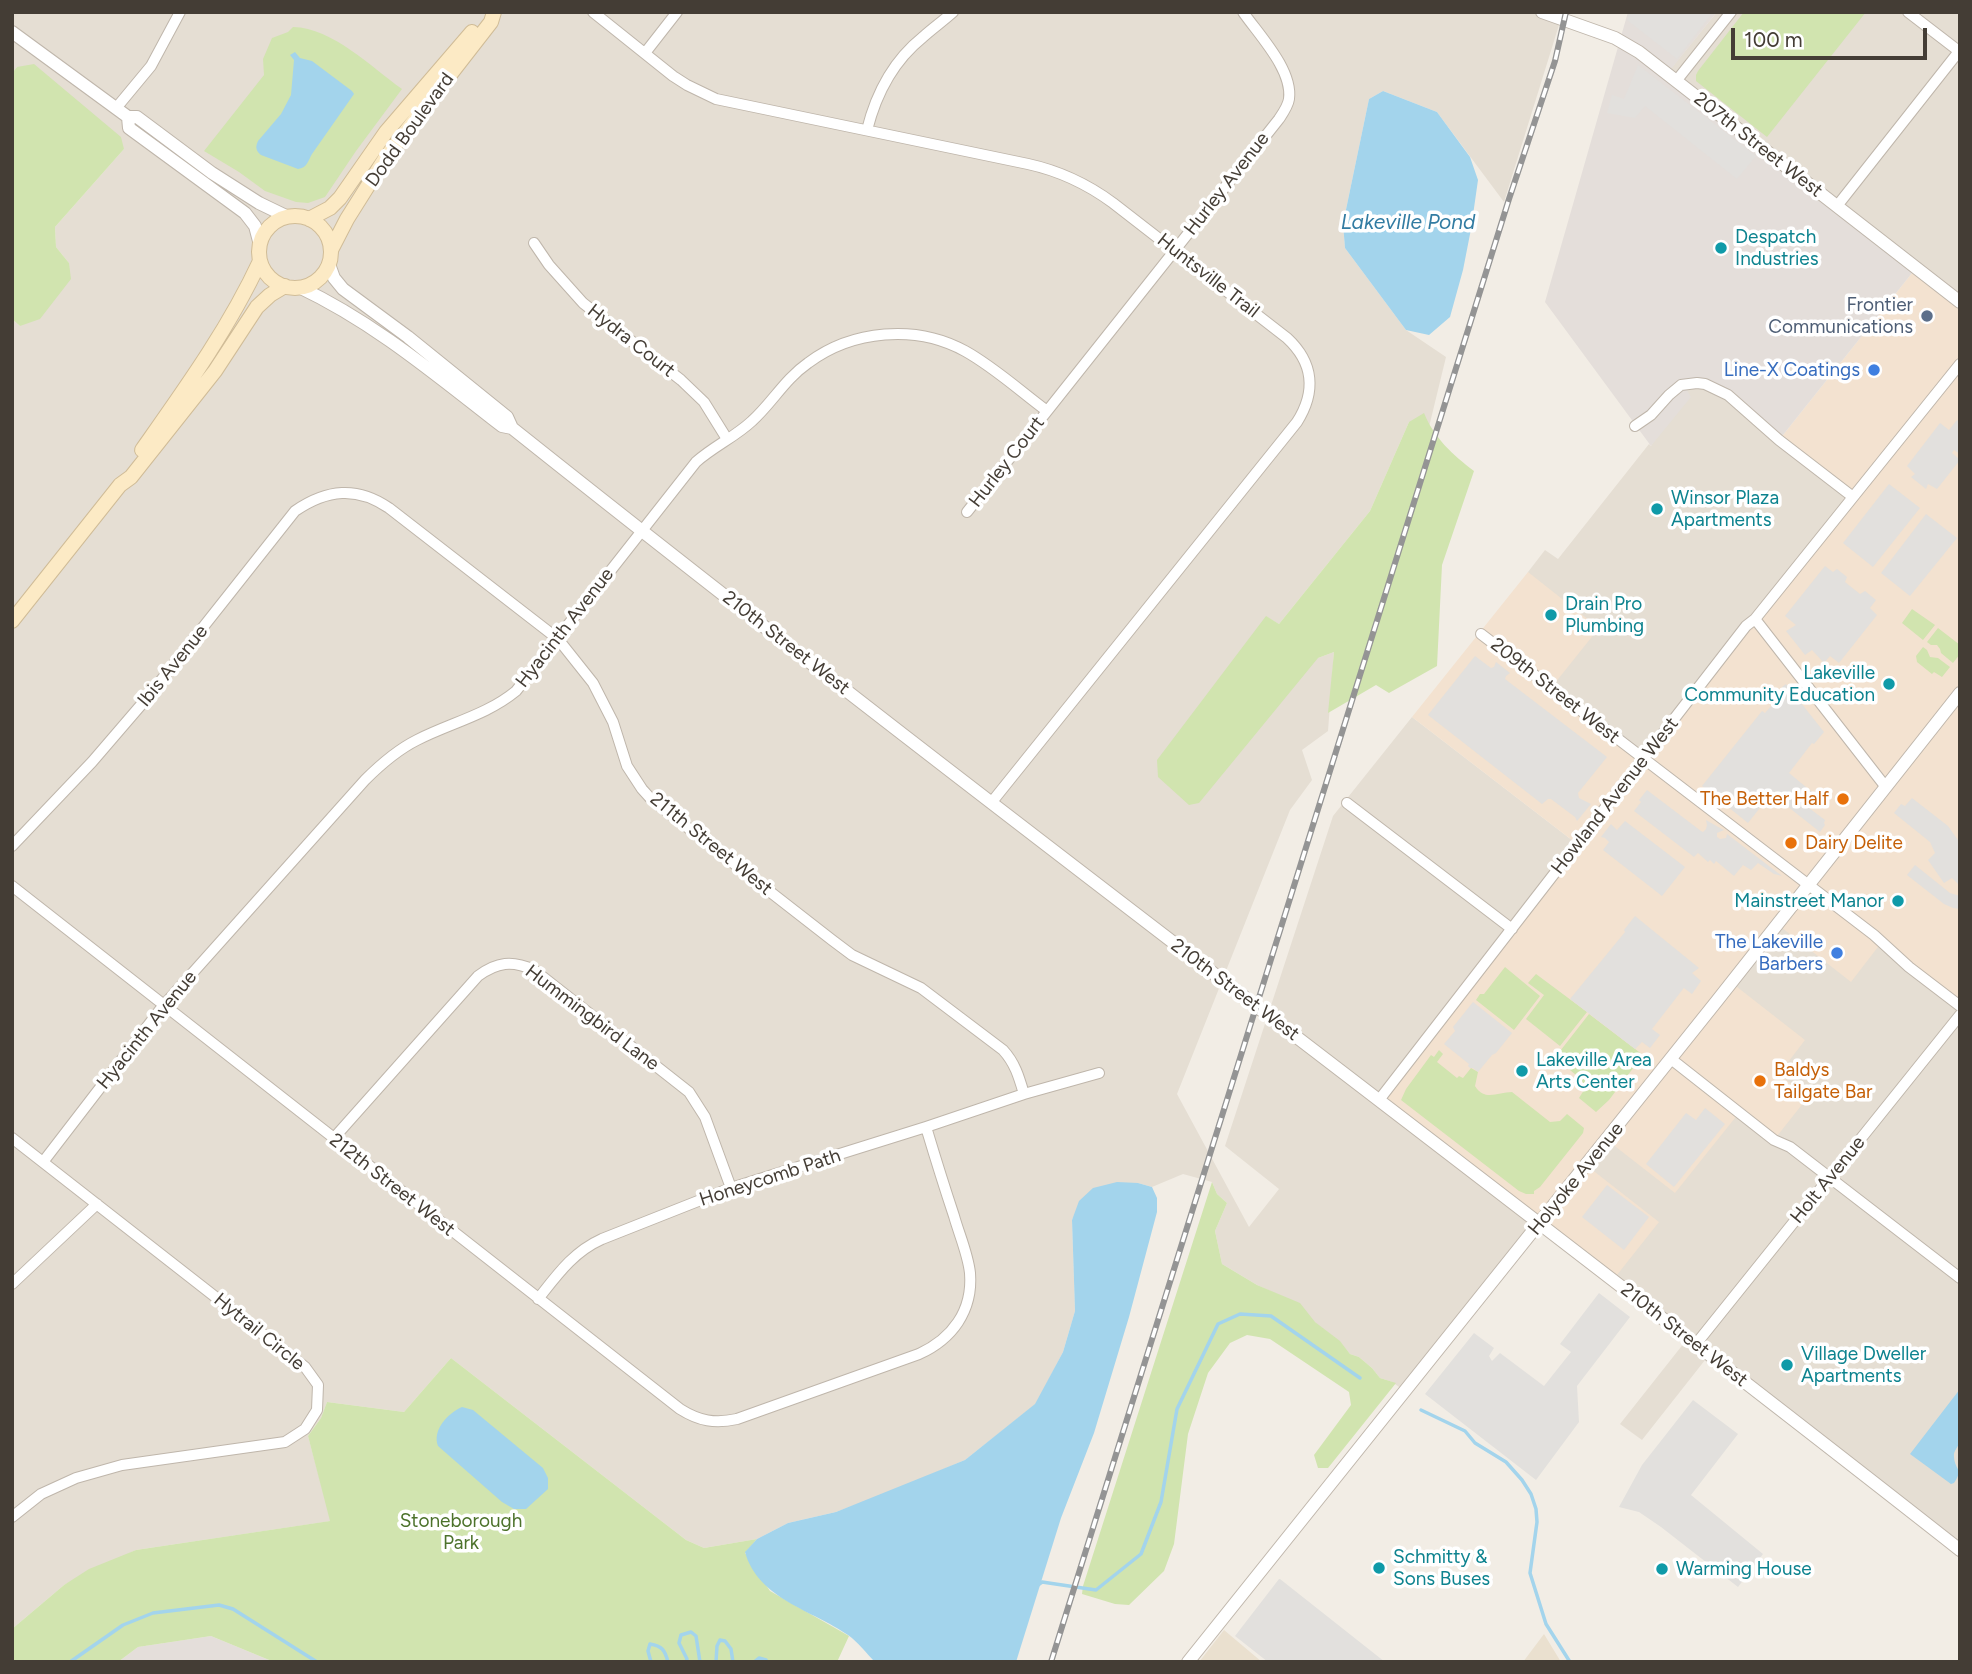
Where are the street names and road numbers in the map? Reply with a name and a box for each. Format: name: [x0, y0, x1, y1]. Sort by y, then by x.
street label: Dodd Boulevard: [361, 68, 459, 192]
street label: 207th Street West: [1689, 88, 1827, 202]
street label: Hurley Avenue: [1180, 128, 1274, 240]
street label: Huntsville Trail: [1152, 229, 1264, 323]
street label: Hydra Court: [583, 300, 679, 382]
street label: Hurley Court: [964, 412, 1050, 512]
street label: Hyacinth Avenue: [511, 564, 619, 692]
street label: 210th Street West: [718, 586, 854, 700]
street label: Ibis Avenue: [133, 621, 213, 711]
street label: 209th Street West: [1486, 633, 1624, 749]
street label: Howland Avenue West: [1547, 713, 1683, 879]
street label: 211th Street West: [645, 788, 777, 900]
street label: 210th Street West: [1166, 934, 1304, 1046]
street label: Hummingbird Lane: [521, 960, 663, 1076]
street label: Hyacinth Avenue: [92, 966, 202, 1094]
street label: Holyoke Avenue: [1524, 1118, 1628, 1240]
street label: 212th Street West: [325, 1129, 459, 1241]
street label: Holt Avenue: [1786, 1132, 1870, 1228]
street label: Honeycomb Path: [696, 1144, 844, 1212]
street label: 210th Street West: [1616, 1278, 1752, 1392]
street label: Hytrail Circle: [209, 1288, 309, 1376]

